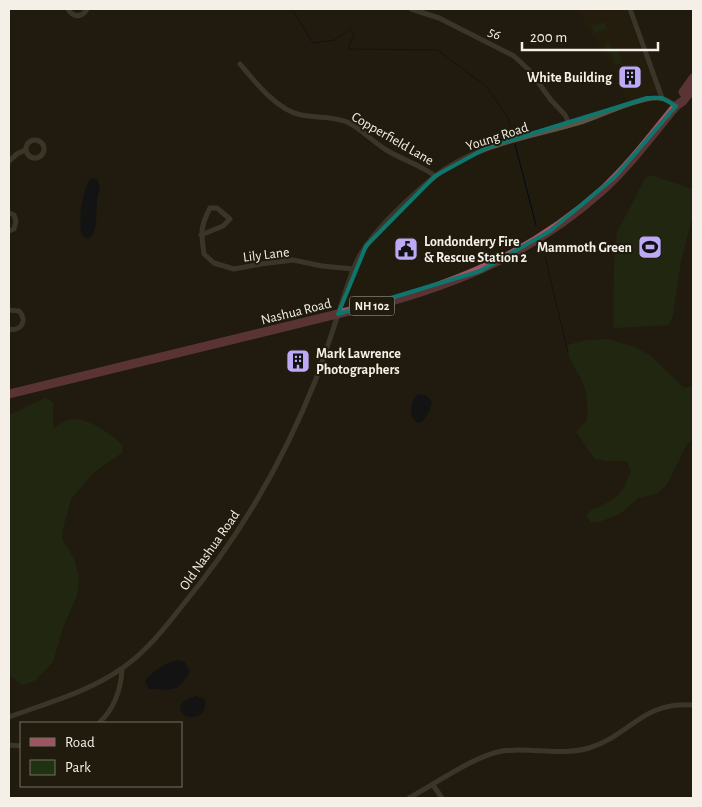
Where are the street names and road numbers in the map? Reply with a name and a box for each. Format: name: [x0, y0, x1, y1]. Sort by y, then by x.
street label: 56: [486, 25, 503, 43]
street label: Copperfield Lane: [349, 110, 436, 168]
street label: Young Road: [464, 120, 530, 154]
street label: Lily Lane: [242, 245, 290, 265]
street label: Nashua Road: [260, 296, 333, 327]
road number: NH 102: [350, 296, 394, 316]
street label: Old Nashua Road: [177, 508, 242, 593]

